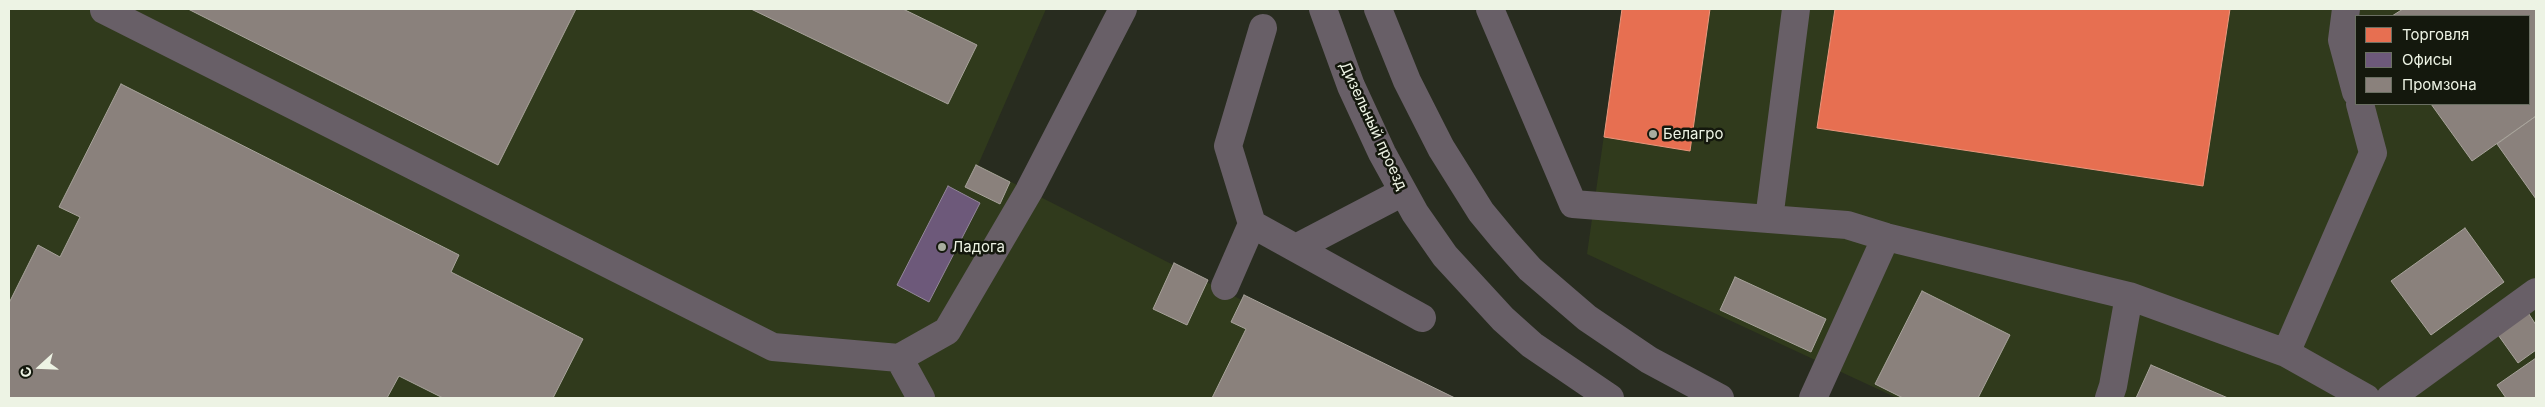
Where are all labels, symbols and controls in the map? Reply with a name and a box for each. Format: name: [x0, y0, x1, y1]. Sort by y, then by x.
legend: [2355, 15, 2530, 105]
text: Торговля: [2402, 25, 2469, 44]
text: Офисы: [2402, 50, 2452, 69]
street label: Дизельный проезд: [1335, 59, 1411, 193]
text: Промзона: [2402, 75, 2477, 94]
place label: Белагро: [1663, 125, 1723, 143]
marker: Белагро: [1647, 128, 1659, 140]
place label: Ладога: [952, 238, 1005, 256]
marker: Ладога: [936, 241, 948, 253]
north arrow: [15, 342, 65, 392]
text: С: [16, 365, 35, 380]

